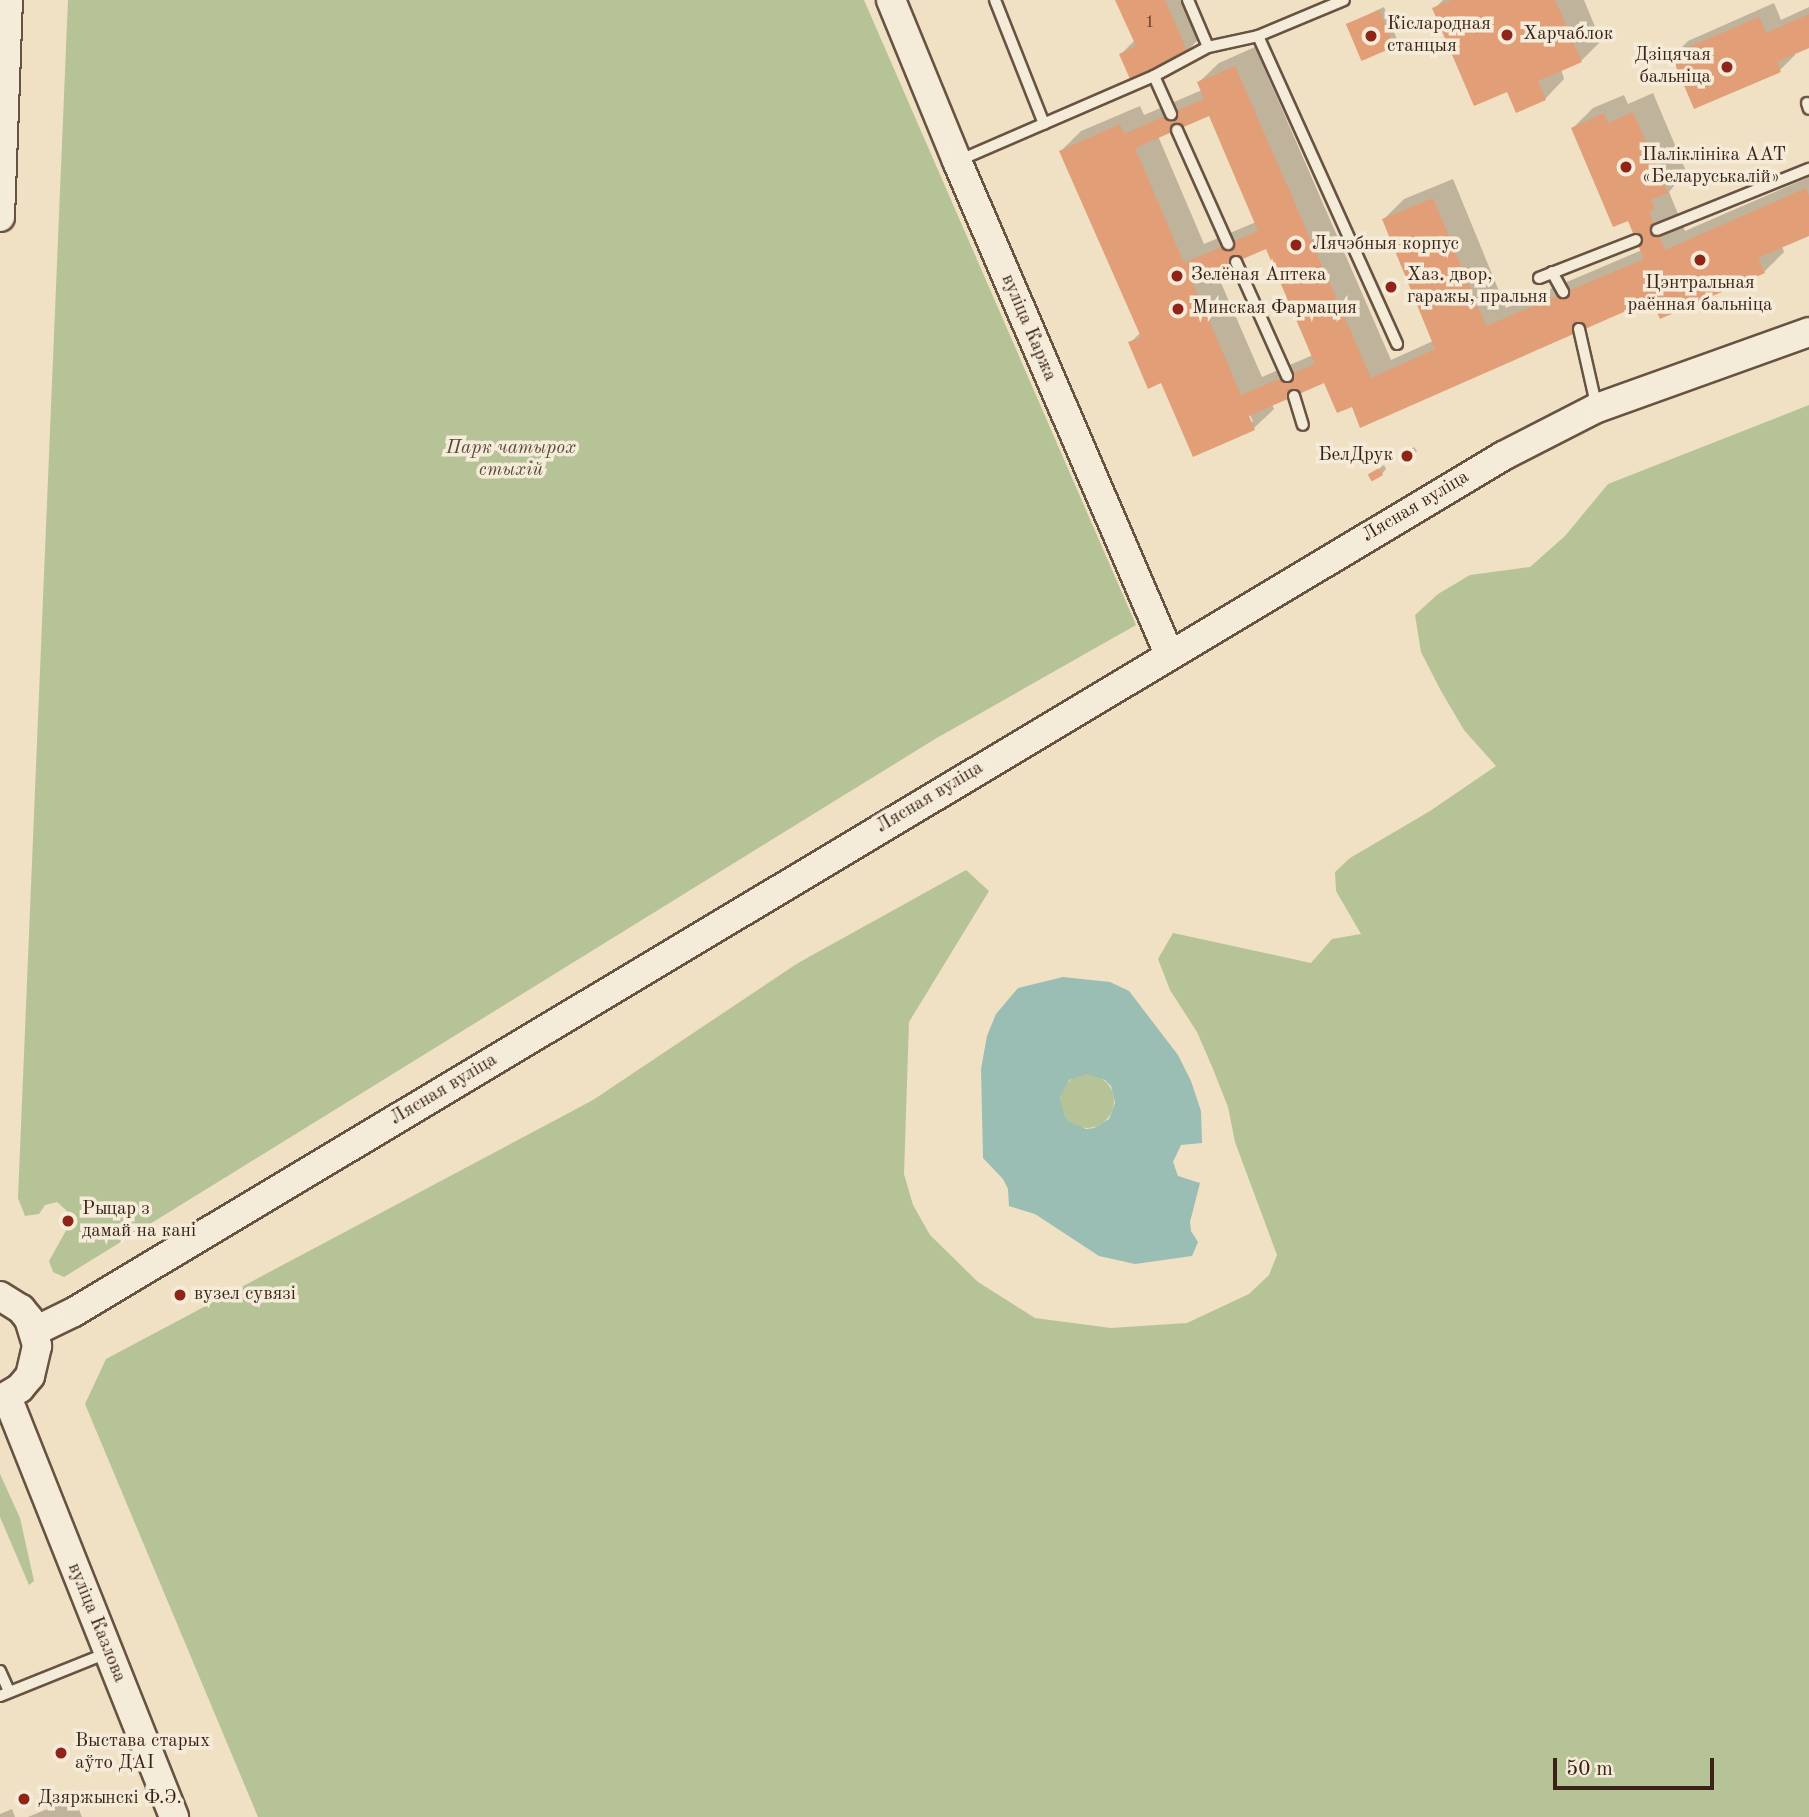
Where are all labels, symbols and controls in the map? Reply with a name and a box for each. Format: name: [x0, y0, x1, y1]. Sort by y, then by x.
house number: 1: [1145, 13, 1155, 33]
place label: Кіслародная станцыя: [1387, 14, 1491, 58]
place label: Харчаблок: [1523, 24, 1613, 46]
marker: Харчаблок: [1497, 25, 1517, 45]
marker: Кіслародная станцыя: [1361, 26, 1381, 46]
place label: Дзіцячая бальніца: [1635, 45, 1711, 89]
marker: Дзіцячая бальніца: [1717, 57, 1737, 77]
place label: Паліклініка ААТ «Беларуськалій»: [1642, 145, 1786, 189]
marker: Паліклініка ААТ «Беларуськалій»: [1616, 157, 1636, 177]
place label: Лячэбныя корпус: [1312, 234, 1459, 256]
marker: Лячэбныя корпус: [1286, 235, 1306, 255]
marker: Цэнтральная раённая бальніца: [1690, 250, 1710, 270]
place label: Зелёная Аптека: [1191, 265, 1326, 287]
place label: Хаз. двор, гаражы, пральня: [1407, 265, 1547, 309]
marker: Зелёная Аптека: [1169, 268, 1185, 284]
street label: вуліца Каржа: [995, 271, 1061, 385]
place label: Цэнтральная раённая бальніца: [1628, 273, 1772, 317]
marker: Хаз. двор, гаражы, пральня: [1381, 277, 1401, 297]
place label: Минская Фармация: [1192, 298, 1357, 320]
marker: Минская Фармация: [1170, 301, 1186, 317]
park label: Парк чатырох стыхій: [446, 438, 576, 482]
place label: БелДрук: [1318, 445, 1393, 467]
marker: БелДрук: [1399, 448, 1415, 464]
street label: Лясная вуліца: [1358, 466, 1474, 548]
street label: Лясная вуліца: [872, 757, 988, 839]
street label: Лясная вуліца: [386, 1049, 502, 1131]
place label: Рыцар з дамай на кані: [82, 1199, 196, 1243]
marker: Рыцар з дамай на кані: [60, 1213, 76, 1229]
place label: вузел сувязі: [194, 1284, 296, 1306]
marker: вузел сувязі: [172, 1287, 188, 1303]
street label: вуліца Казлова: [62, 1560, 130, 1686]
place label: Выстава старых аўто ДАІ: [75, 1731, 210, 1775]
scale bar: [1557, 1744, 1718, 1788]
marker: Выстава старых аўто ДАІ: [53, 1745, 69, 1761]
text: 50 m: [1566, 1759, 1613, 1780]
place label: Дзяржынскі Ф.Э.: [38, 1788, 182, 1810]
marker: Дзяржынскі Ф.Э.: [16, 1791, 32, 1807]

